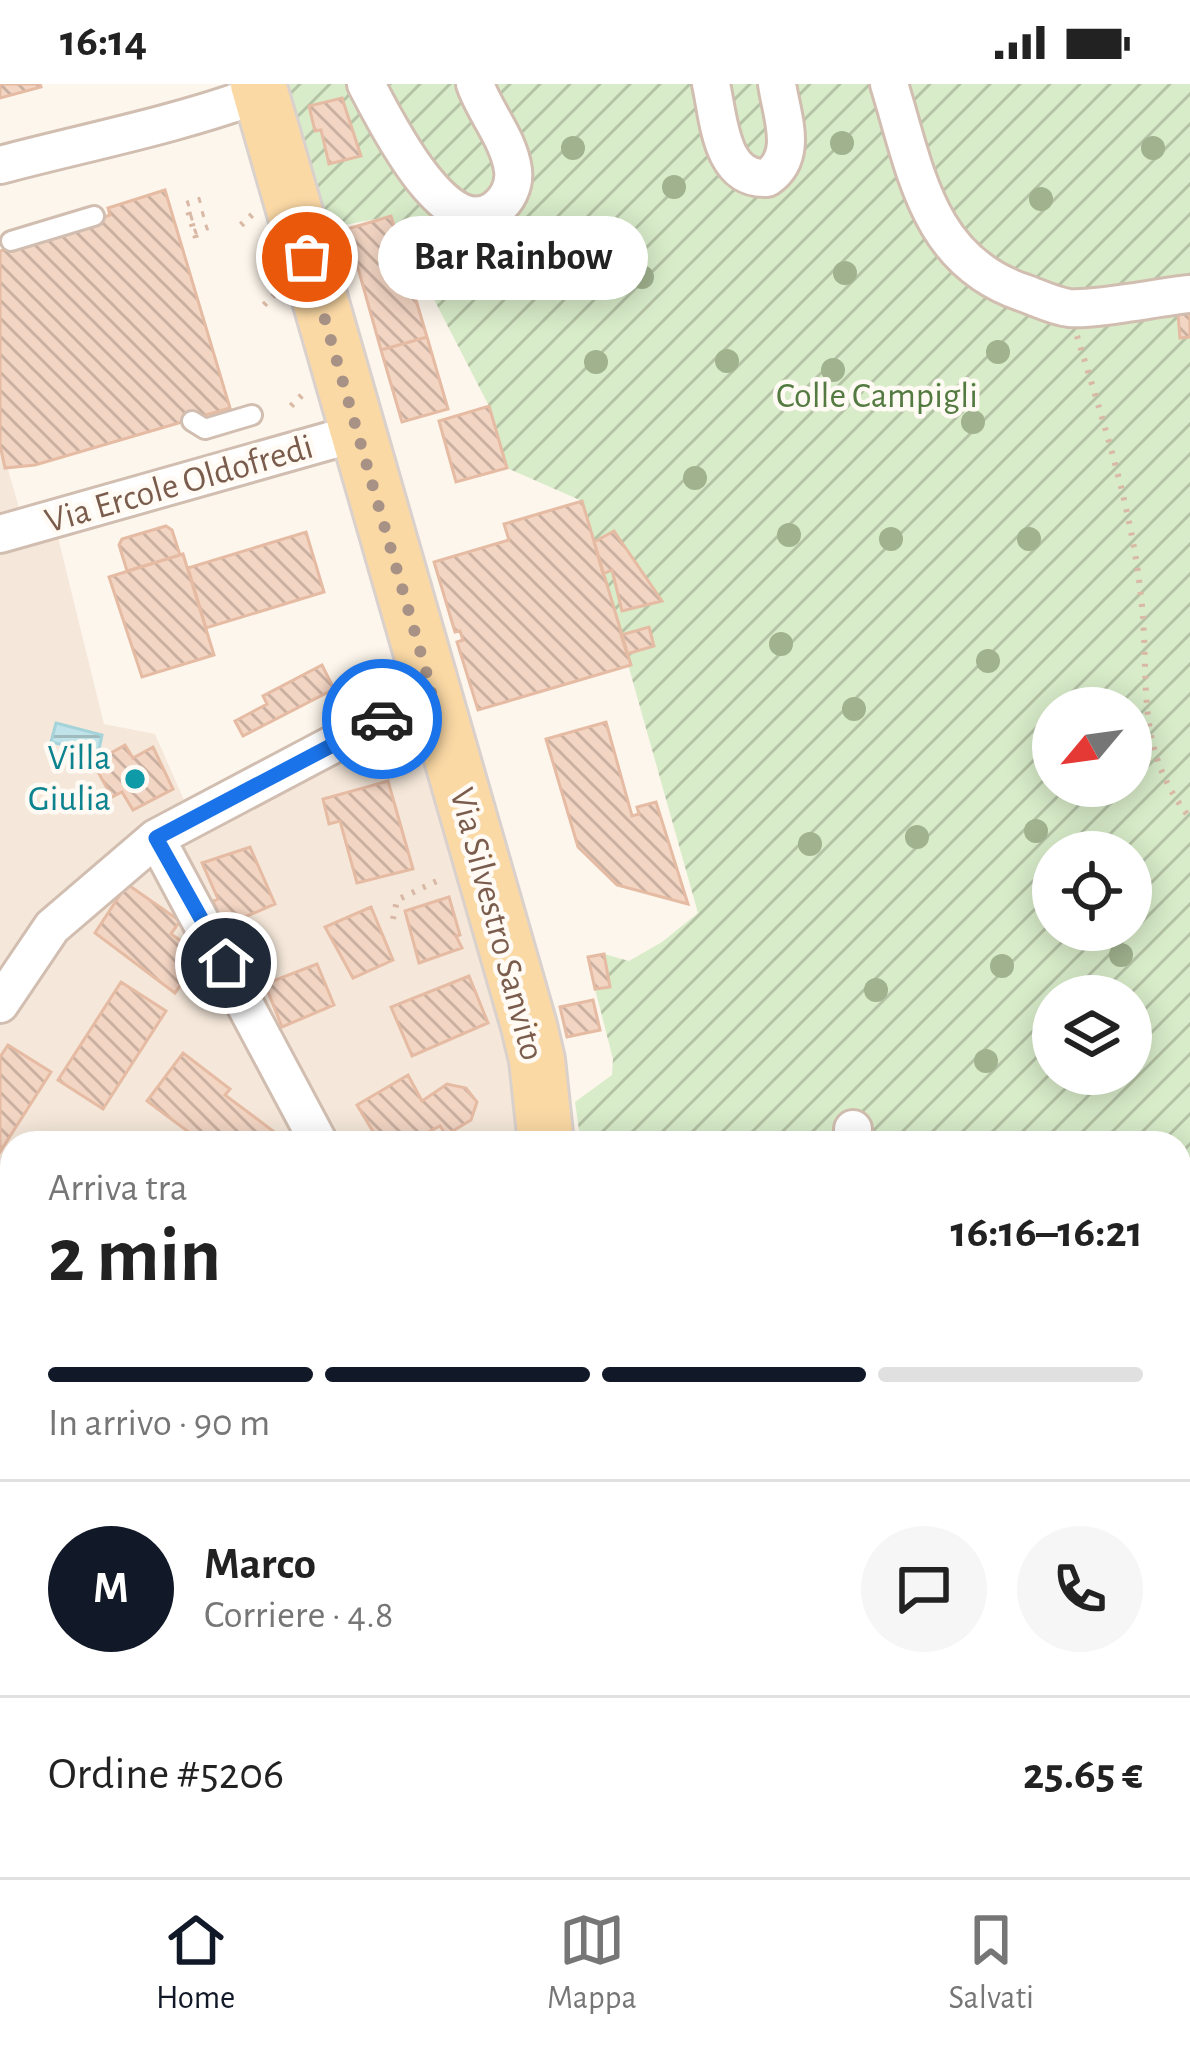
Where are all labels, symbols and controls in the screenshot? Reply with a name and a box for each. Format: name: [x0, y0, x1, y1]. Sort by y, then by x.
text: 16:14: [60, 19, 147, 64]
pin: [256, 206, 358, 308]
callout: Bar Rainbow: [379, 215, 649, 299]
icon: bag: [274, 224, 340, 290]
text: Bar Rainbow: [413, 238, 613, 277]
park label: Colle Campigli: [776, 378, 978, 414]
street label: Via Ercole Oldofredi: [41, 429, 317, 539]
courier: [322, 659, 442, 779]
icon: car: [349, 686, 415, 752]
north arrow: [1032, 687, 1152, 807]
map controls: [1032, 687, 1152, 1095]
place label: Villa Giulia: [28, 740, 111, 817]
marker: Villa Giulia: [122, 766, 148, 792]
street label: Via Silvestro Sanvito: [443, 784, 551, 1064]
button: locate: [1032, 831, 1152, 951]
pin: [175, 912, 277, 1014]
icon: home: [193, 930, 259, 996]
button: layers: [1032, 975, 1152, 1095]
text: Arriva tra: [48, 1169, 188, 1208]
text: 16:16–16:21: [950, 1210, 1143, 1255]
text: 2 min: [48, 1218, 221, 1296]
text: In arrivo · 90 m: [48, 1404, 270, 1443]
button: chat: [861, 1526, 987, 1652]
button: phone: [1017, 1526, 1143, 1652]
text: Marco: [204, 1542, 316, 1587]
text: M: [93, 1566, 129, 1611]
text: Corriere · 4.8: [204, 1596, 393, 1635]
text: Ordine #5206: [48, 1752, 284, 1797]
text: 25.65 €: [1023, 1752, 1143, 1797]
tab: Home: [156, 1907, 235, 2019]
tab: Mappa: [547, 1907, 637, 2019]
tab: Salvati: [949, 1907, 1034, 2019]

